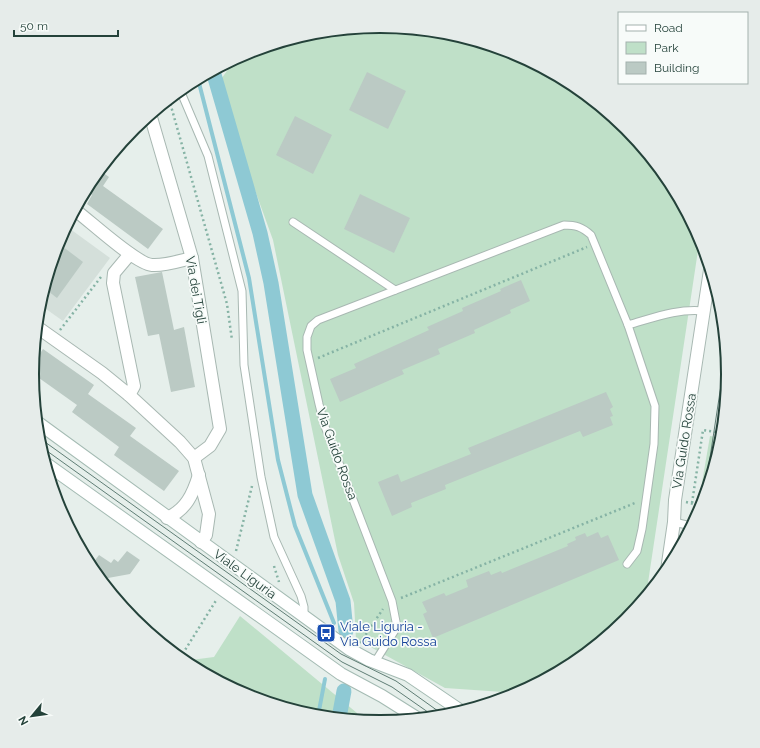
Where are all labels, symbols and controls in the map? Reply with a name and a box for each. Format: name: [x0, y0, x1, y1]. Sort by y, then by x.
scale bar: [14, 12, 118, 38]
legend: [618, 12, 748, 84]
text: 50 m: [20, 19, 48, 33]
text: Road: [654, 21, 683, 35]
text: Park: [654, 41, 679, 55]
text: Building: [654, 61, 700, 75]
street label: Via dei Tigli: [183, 255, 209, 325]
street label: Via Guido Rossa: [669, 392, 699, 490]
street label: Via Guido Rossa: [313, 406, 361, 502]
street label: Viale Liguria: [211, 546, 279, 602]
place label: Viale Liguria - Via Guido Rossa: [340, 619, 437, 649]
bus stop icon: Viale Liguria - Via Guido Rossa: [315, 622, 337, 644]
north arrow: [12, 696, 52, 736]
text: N: [16, 714, 31, 727]

